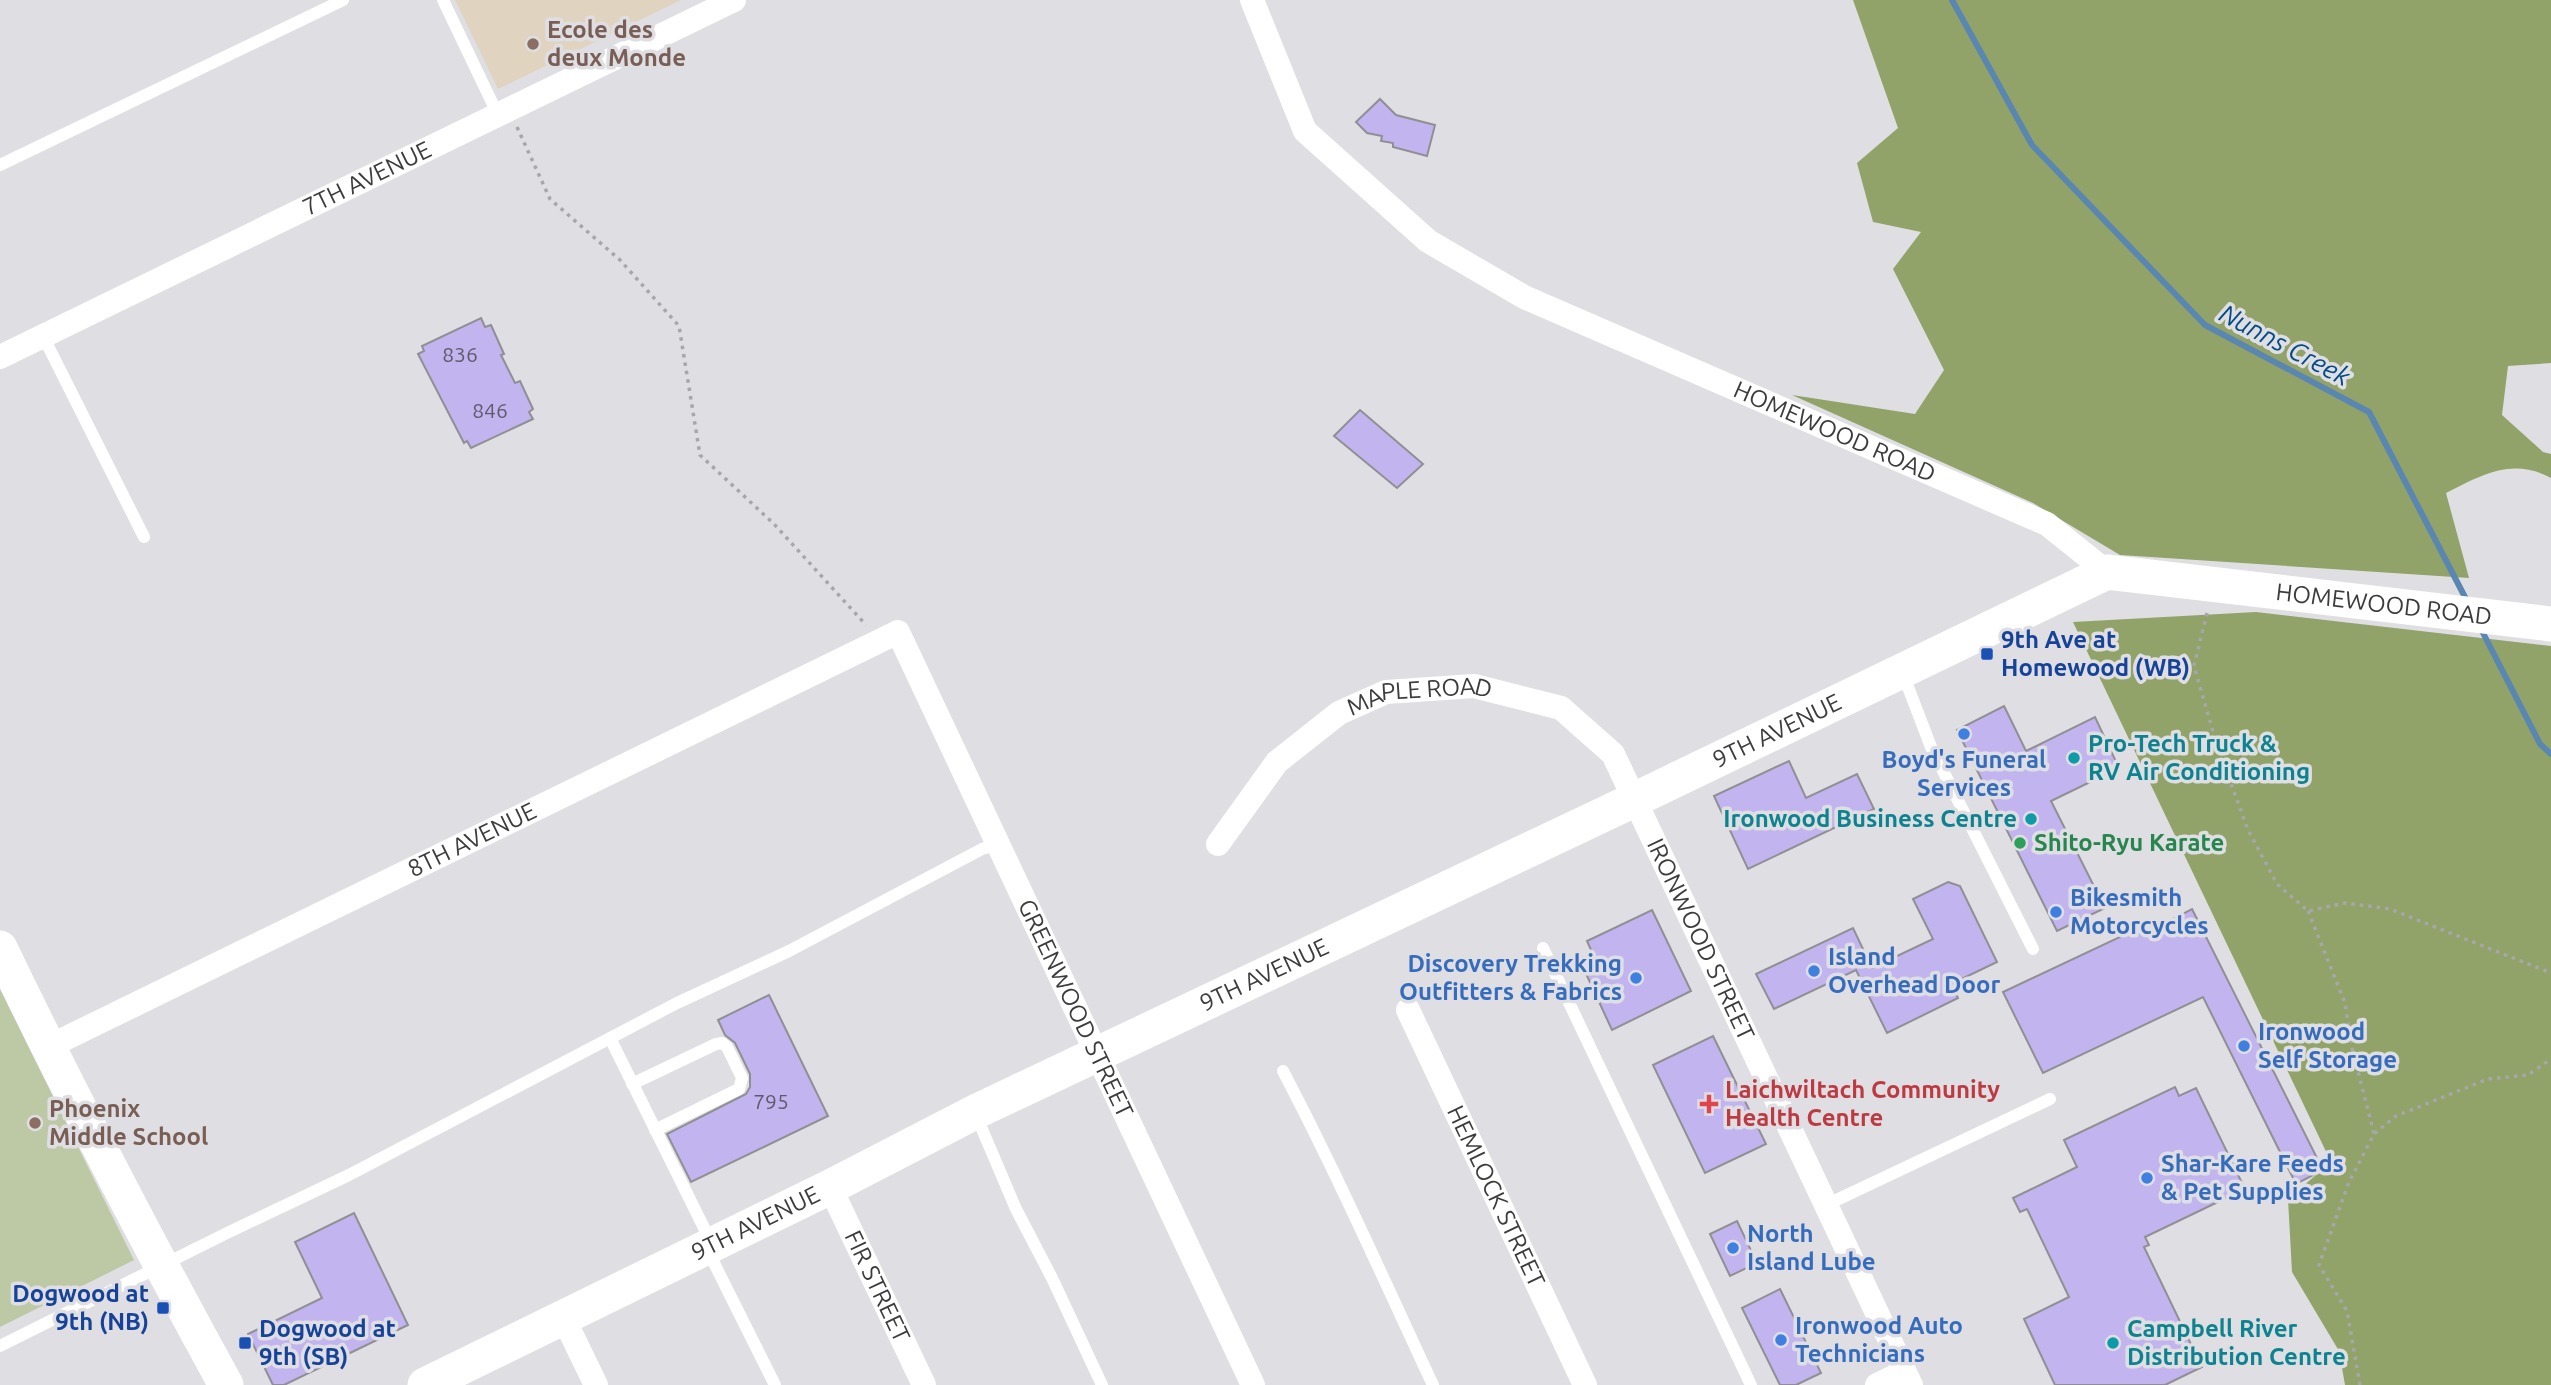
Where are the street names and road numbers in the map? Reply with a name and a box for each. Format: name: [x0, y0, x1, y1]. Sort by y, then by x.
street label: 7TH AVENUE: [298, 136, 435, 221]
street label: HOMEWOOD ROAD: [1730, 376, 1940, 487]
street label: HOMEWOOD ROAD: [2274, 578, 2493, 630]
street label: MAPLE ROAD: [1342, 672, 1495, 721]
street label: 9TH AVENUE: [1708, 688, 1845, 773]
street label: 8TH AVENUE: [403, 797, 540, 882]
street label: IRONWOOD STREET: [1642, 834, 1760, 1044]
street label: GREENWOOD STREET: [1013, 895, 1139, 1122]
street label: 9TH AVENUE: [1195, 933, 1333, 1017]
street label: HEMLOCK STREET: [1442, 1101, 1551, 1291]
street label: 9TH AVENUE: [687, 1180, 824, 1266]
street label: FIR STREET: [840, 1226, 916, 1346]

